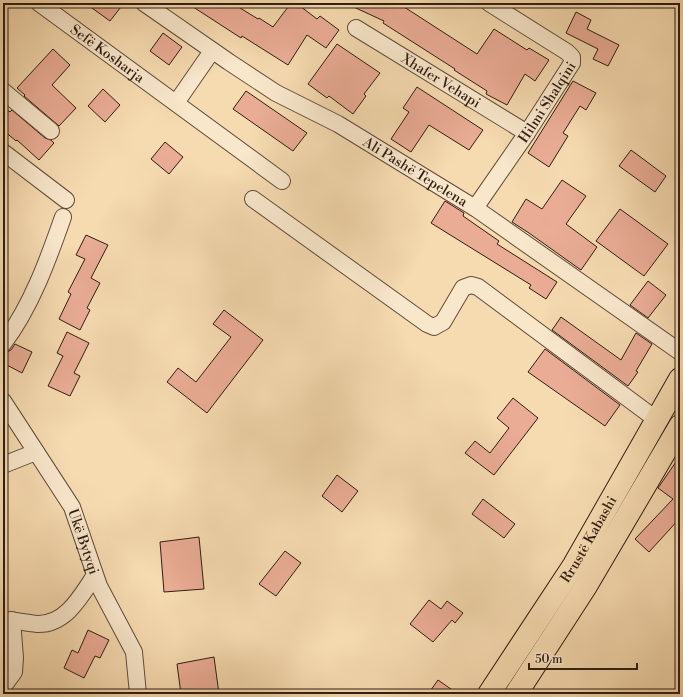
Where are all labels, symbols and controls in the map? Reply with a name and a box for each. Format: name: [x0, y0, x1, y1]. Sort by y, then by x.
street label: Sefë Kosharja: [66, 21, 148, 88]
street label: Xhafer Vehapi: [397, 49, 484, 113]
street label: Hilmi Shalqini: [515, 58, 581, 147]
street label: Ali Pashë Tepelena: [359, 133, 471, 212]
street label: Rrustë Kabashi: [557, 493, 622, 586]
street label: Ukë Bytyqi: [63, 507, 103, 577]
scale bar: [529, 645, 637, 671]
text: 50 m: [535, 652, 563, 667]

